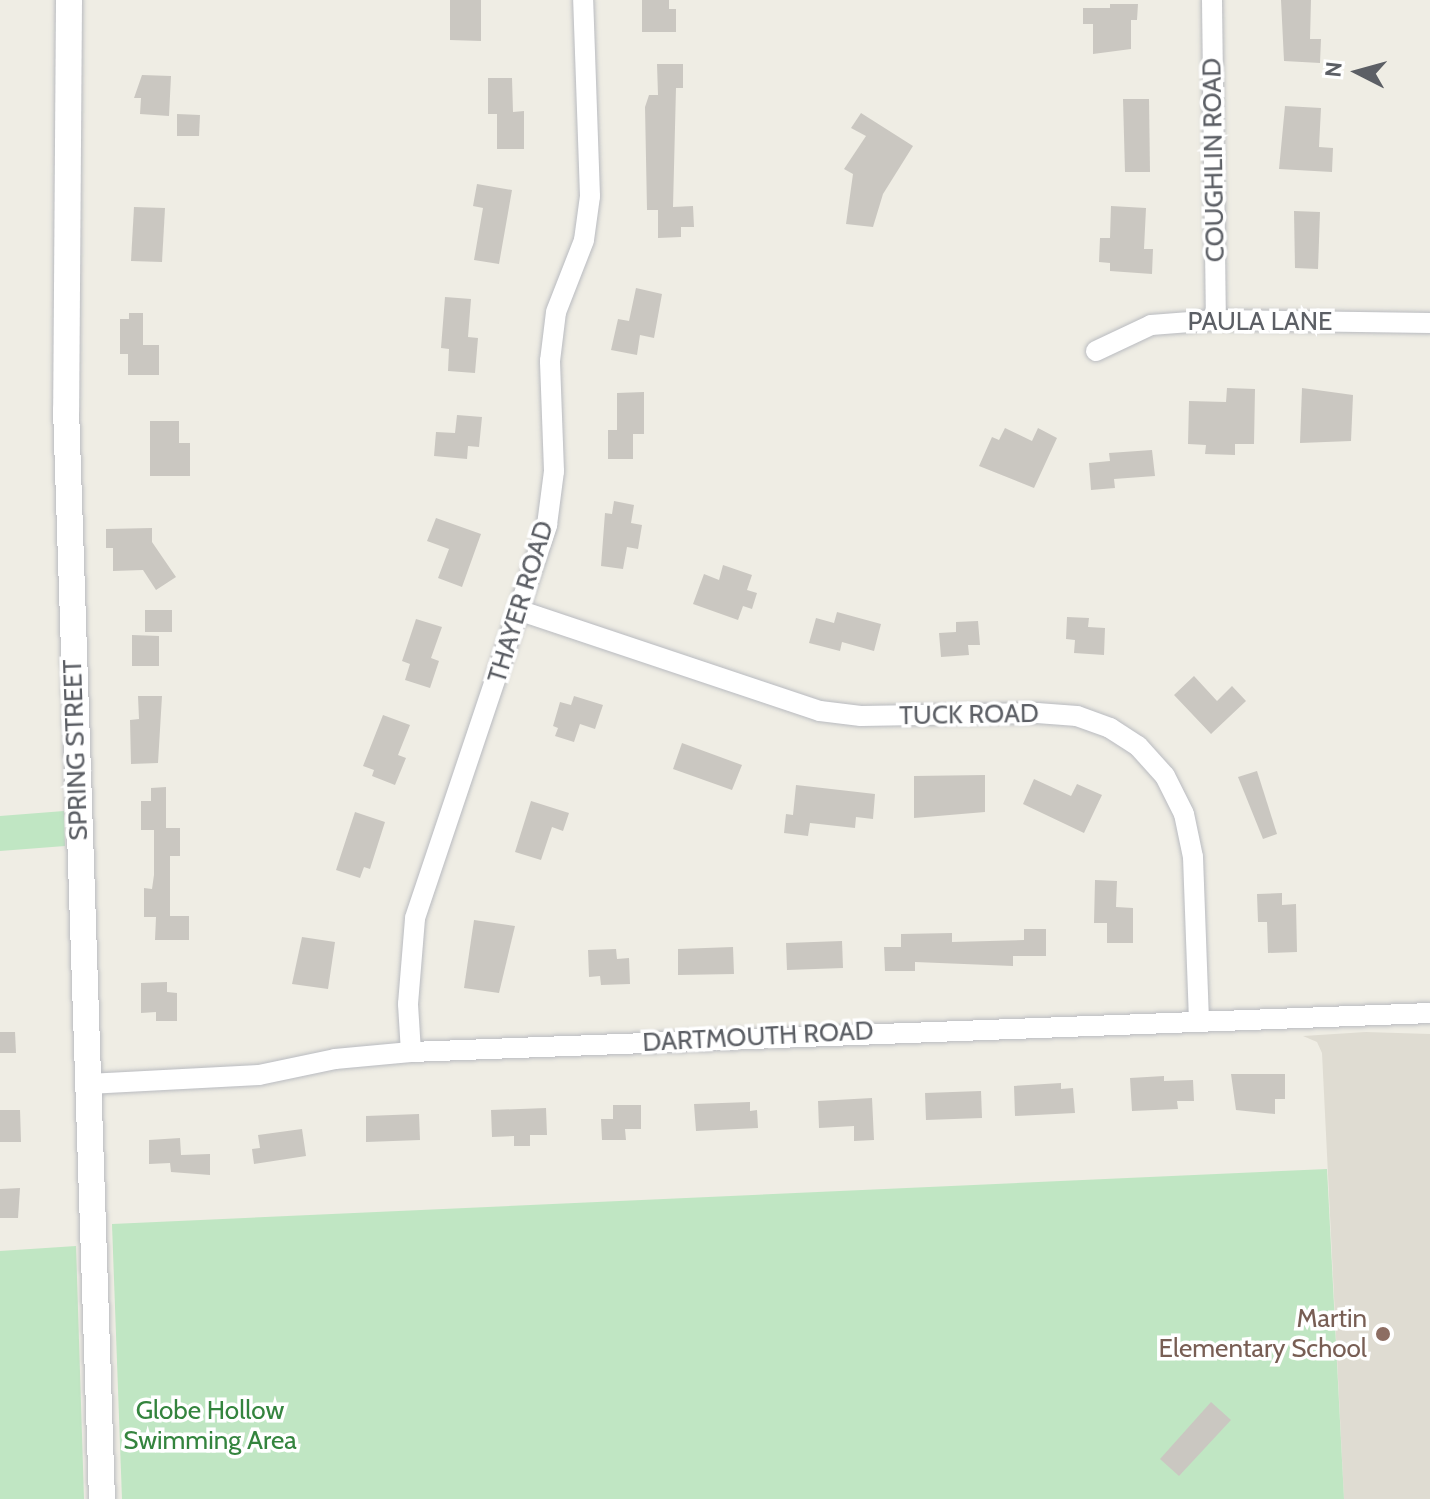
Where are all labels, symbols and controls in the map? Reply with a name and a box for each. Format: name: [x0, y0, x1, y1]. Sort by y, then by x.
north arrow: [1318, 32, 1398, 112]
street label: COUGHLIN ROAD: [1197, 58, 1231, 262]
text: N: [1319, 60, 1348, 79]
street label: PAULA LANE: [1188, 306, 1332, 338]
street label: THAYER ROAD: [482, 517, 560, 687]
street label: SPRING STREET: [57, 659, 95, 841]
street label: TUCK ROAD: [899, 698, 1039, 732]
street label: DARTMOUTH ROAD: [642, 1015, 874, 1059]
place label: Martin Elementary School: [1159, 1303, 1367, 1364]
marker: Martin Elementary School: [1374, 1325, 1392, 1343]
park label: Globe Hollow Swimming Area: [123, 1395, 297, 1456]

